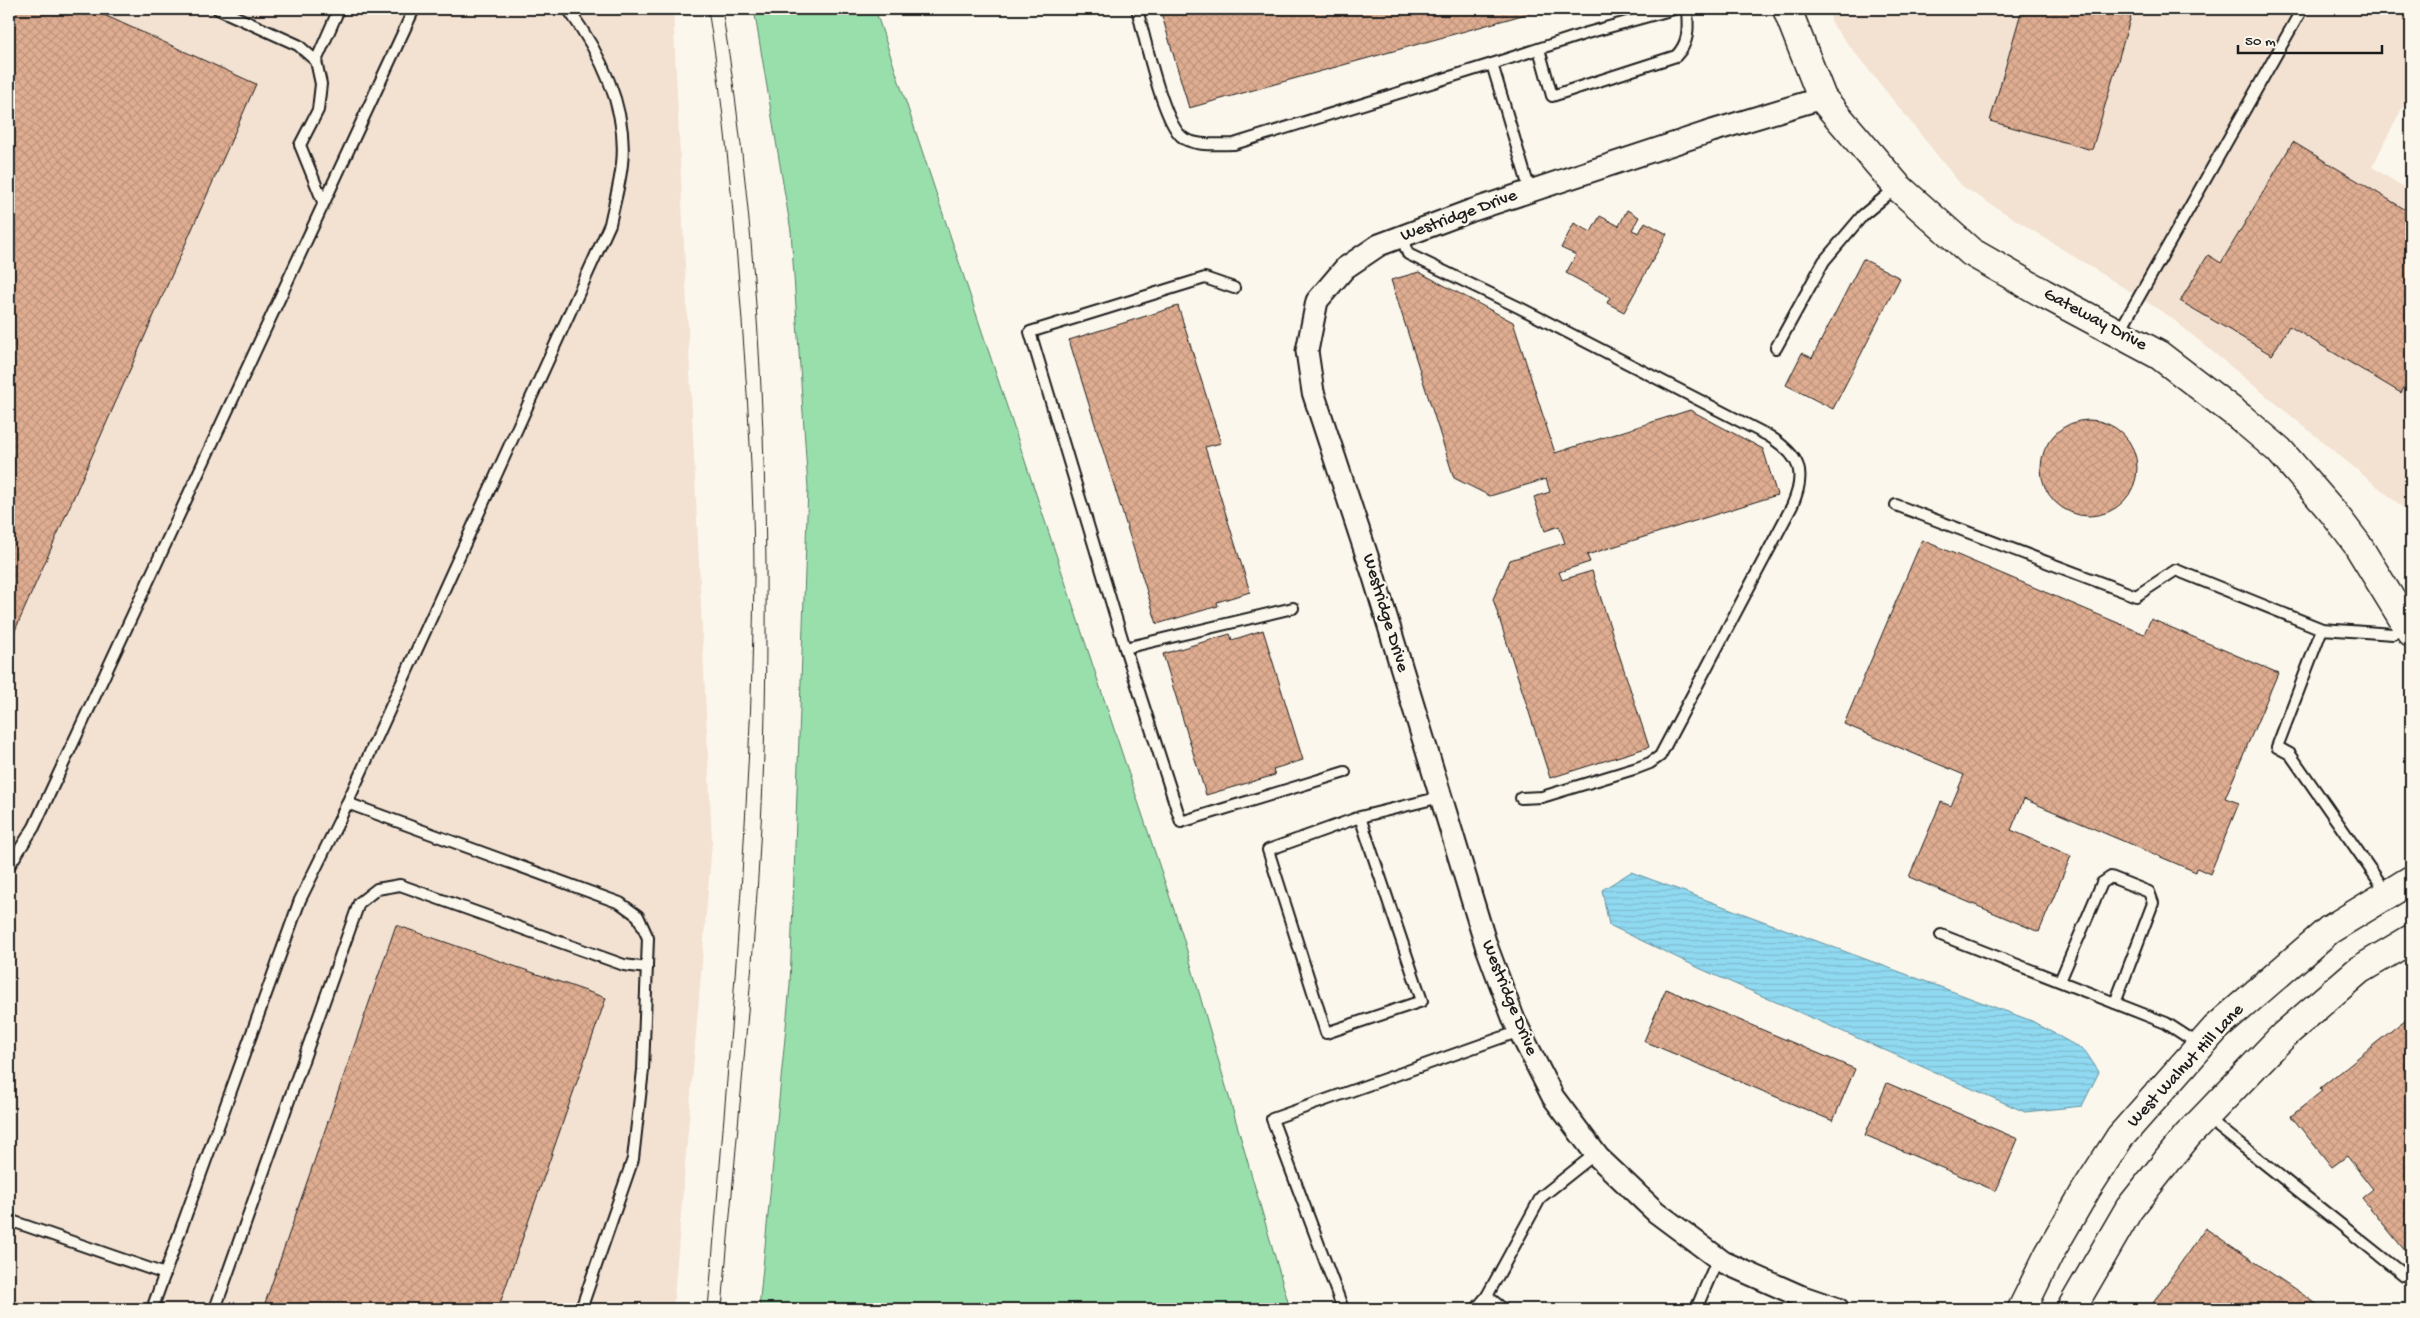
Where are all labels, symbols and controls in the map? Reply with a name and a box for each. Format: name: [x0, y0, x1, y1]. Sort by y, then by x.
scale bar: [2238, 22, 2381, 54]
text: 50 m: [2245, 33, 2276, 51]
street label: Westridge Drive: [1398, 185, 1521, 247]
street label: Gateway Drive: [2040, 284, 2151, 356]
street label: Westridge Drive: [1357, 551, 1413, 675]
street label: Westridge Drive: [1476, 937, 1542, 1059]
street label: West Walnut Hill Lane: [2123, 999, 2249, 1132]

